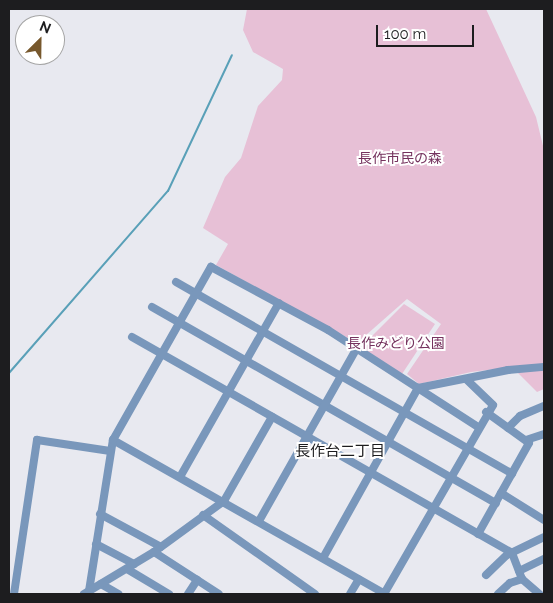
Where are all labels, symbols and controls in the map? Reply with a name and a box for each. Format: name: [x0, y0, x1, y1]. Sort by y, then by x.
north arrow: [15, 15, 65, 65]
scale bar: [378, 15, 476, 47]
text: N: [37, 18, 54, 37]
text: 100 m: [384, 25, 426, 43]
park label: 長作市民の森: [358, 150, 442, 166]
park label: 長作みどり公園: [347, 335, 445, 351]
district label: 長作台二丁目: [295, 443, 385, 461]

